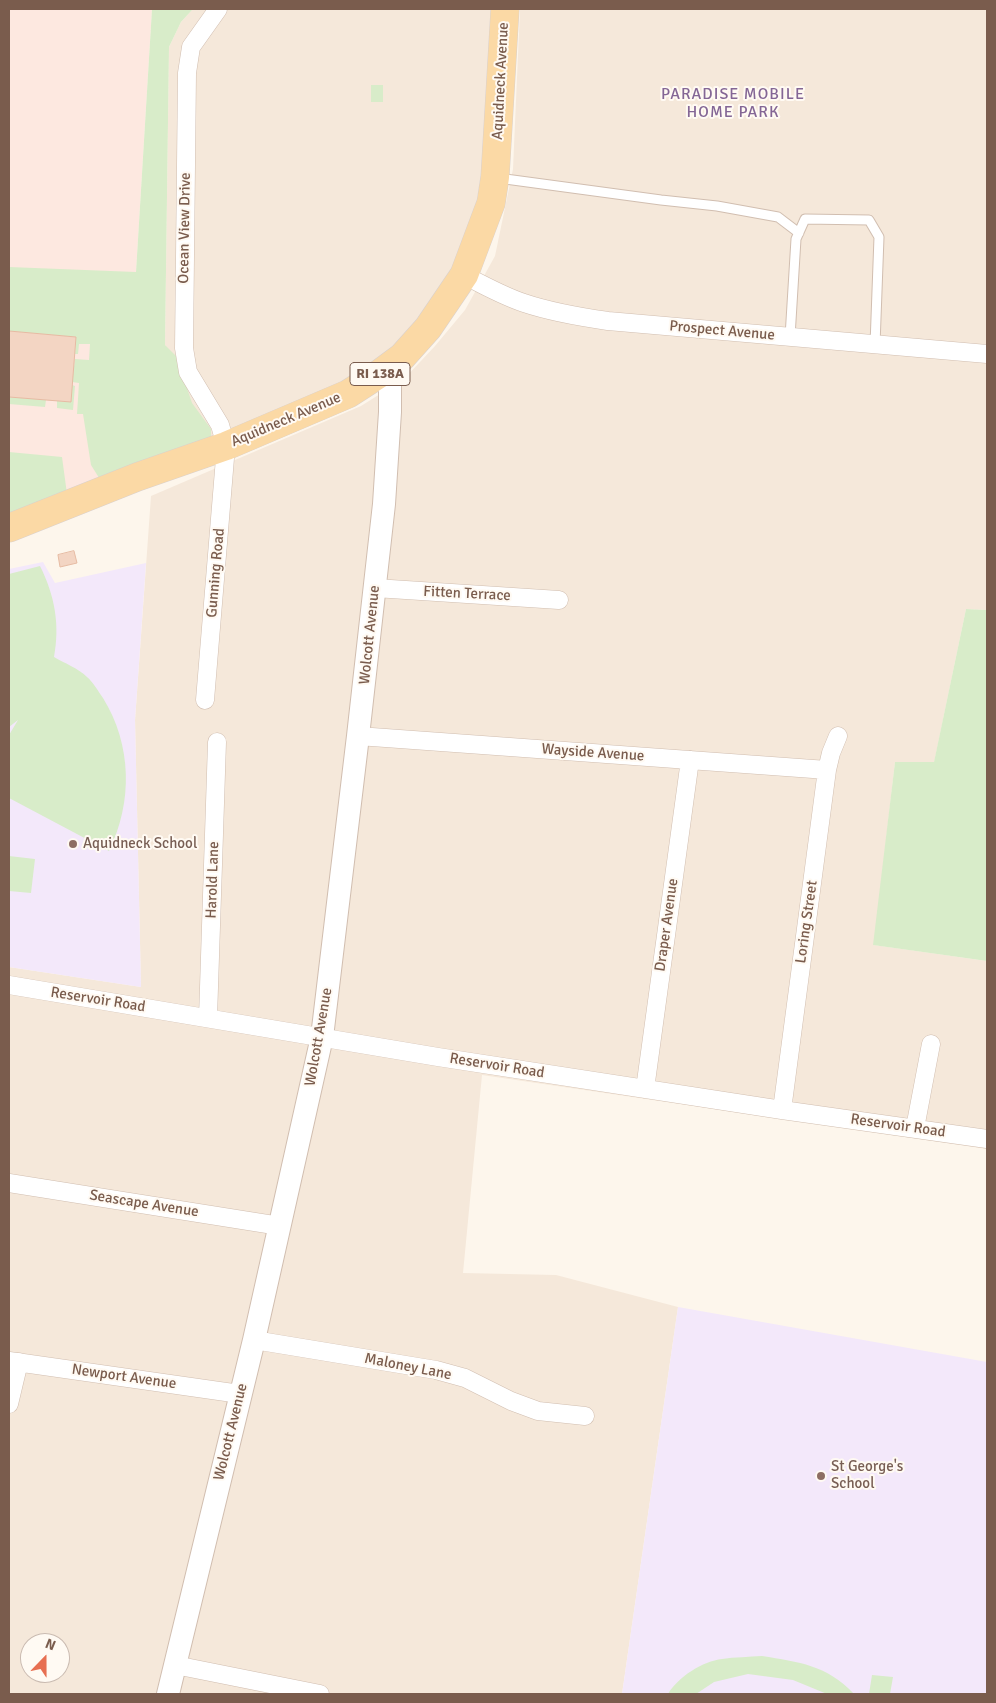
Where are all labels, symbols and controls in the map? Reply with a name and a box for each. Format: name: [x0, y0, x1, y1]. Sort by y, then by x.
street label: Aquidneck Avenue: [489, 22, 513, 140]
district label: PARADISE MOBILE HOME PARK: [659, 85, 807, 123]
street label: Ocean View Drive: [175, 172, 195, 284]
street label: Prospect Avenue: [668, 317, 776, 345]
road number: RI 138A: [350, 362, 410, 386]
street label: Aquidneck Avenue: [228, 389, 344, 451]
street label: Gunning Road: [203, 527, 229, 619]
street label: Fitten Terrace: [423, 583, 511, 605]
street label: Wolcott Avenue: [356, 585, 384, 685]
street label: Wayside Avenue: [541, 740, 645, 766]
place label: Aquidneck School: [83, 835, 197, 853]
marker: Aquidneck School: [67, 838, 79, 850]
street label: Harold Lane: [203, 841, 223, 919]
street label: Draper Avenue: [652, 877, 682, 973]
street label: Loring Street: [792, 879, 822, 965]
street label: Reservoir Road: [49, 984, 147, 1016]
street label: Wolcott Avenue: [301, 986, 337, 1088]
street label: Reservoir Road: [448, 1050, 546, 1082]
street label: Reservoir Road: [849, 1110, 947, 1142]
street label: Seascape Avenue: [88, 1186, 200, 1222]
street label: Maloney Lane: [363, 1350, 453, 1384]
street label: Newport Avenue: [71, 1361, 177, 1393]
street label: Wolcott Avenue: [210, 1382, 252, 1482]
place label: St George's School: [831, 1458, 903, 1493]
marker: St George's School: [815, 1470, 827, 1482]
north arrow: [20, 1633, 70, 1683]
text: N: [43, 1635, 58, 1654]

